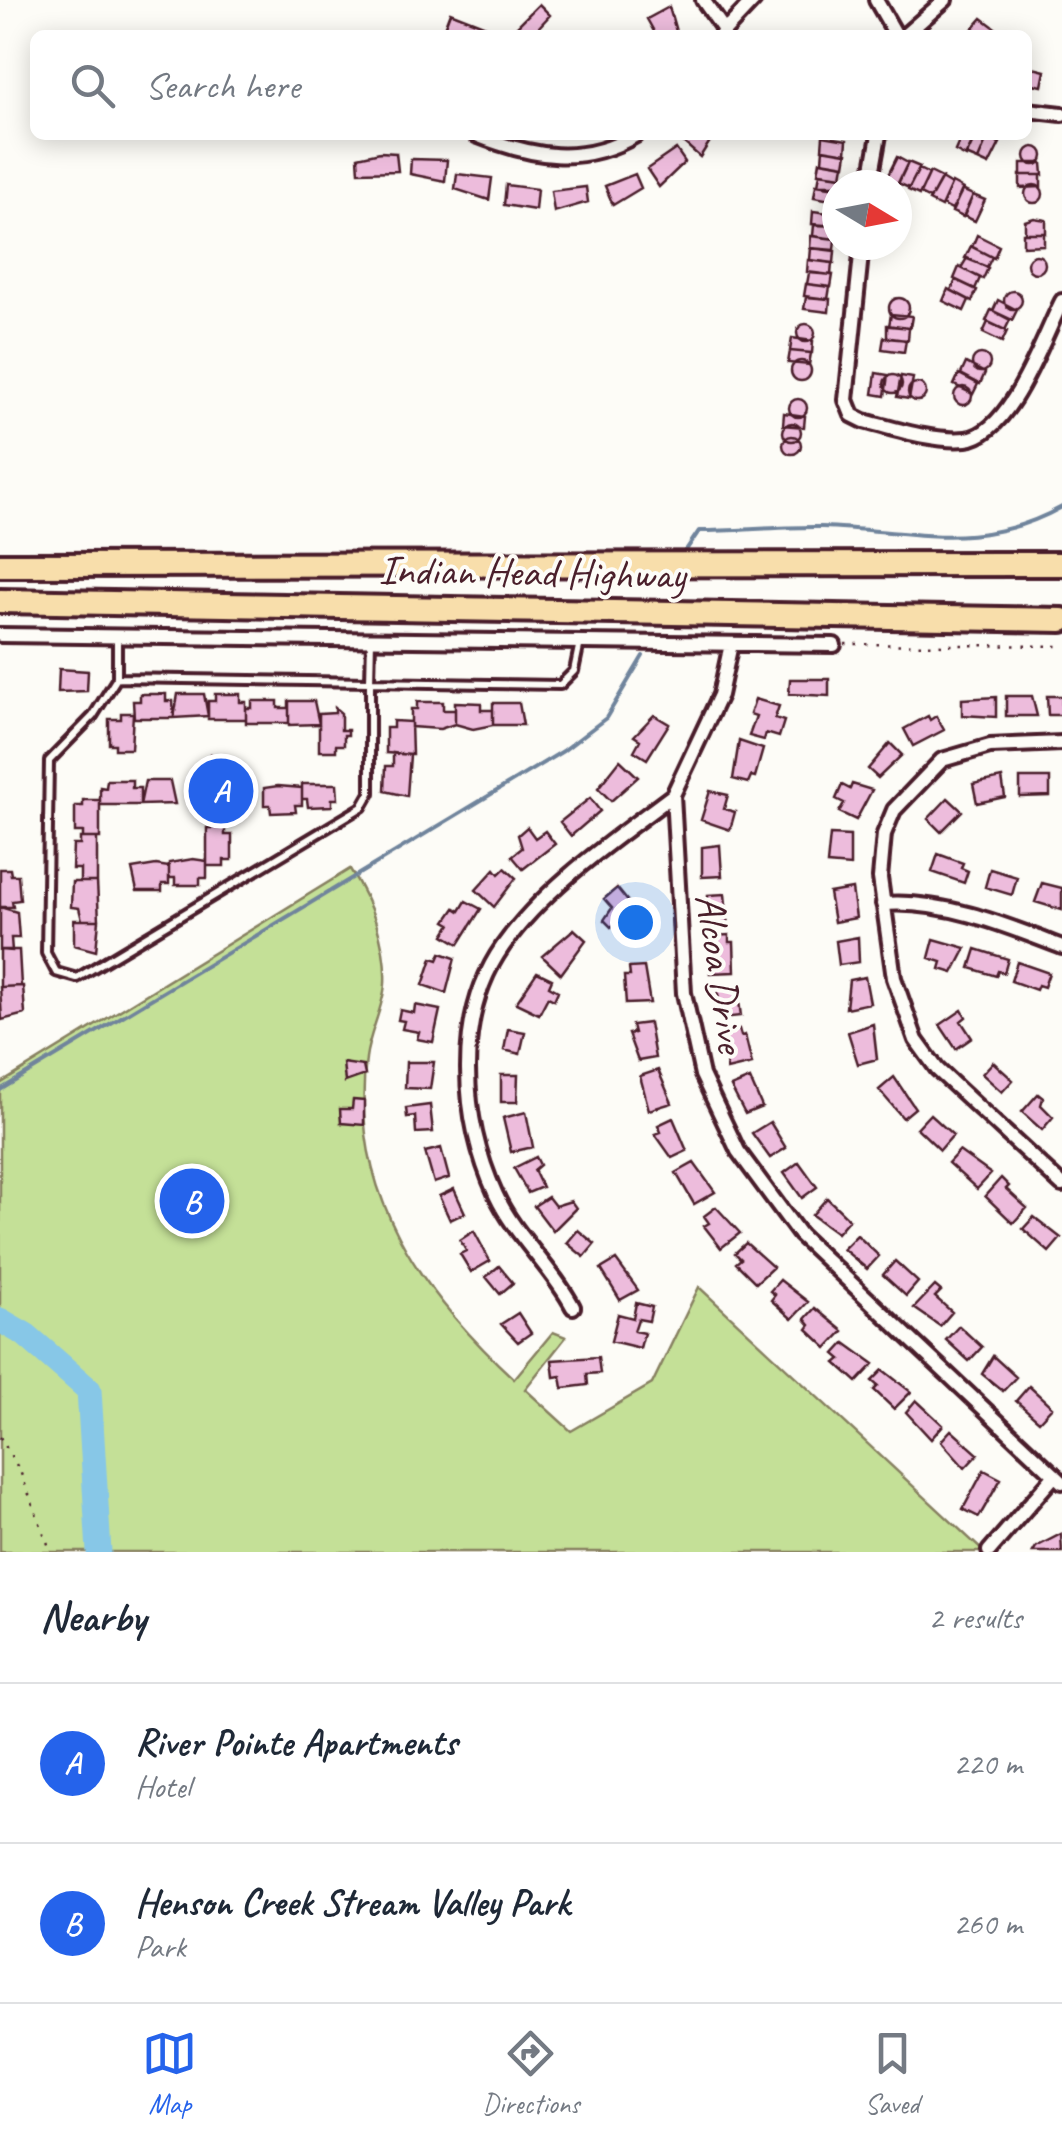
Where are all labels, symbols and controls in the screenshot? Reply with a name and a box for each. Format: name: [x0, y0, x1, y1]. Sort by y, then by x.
search box: [30, 30, 1032, 140]
icon: search: [65, 58, 120, 113]
text: Search here: [145, 62, 300, 109]
north arrow: [822, 170, 912, 260]
street label: Indian Head Highway: [378, 543, 688, 602]
pin: A: [188, 754, 254, 828]
street label: Alcoa Drive: [683, 891, 758, 1059]
your location: [610, 897, 661, 948]
pin: B: [160, 1164, 224, 1238]
text: Nearby: [40, 1591, 146, 1644]
text: 2 results: [928, 1597, 1022, 1638]
text: River Pointe Apartments: [135, 1719, 457, 1766]
text: A: [64, 1743, 81, 1784]
text: 220 m: [953, 1743, 1022, 1784]
text: Hotel: [135, 1766, 191, 1807]
text: Henson Creek Stream Valley Park: [135, 1879, 570, 1926]
text: B: [64, 1903, 81, 1944]
text: 260 m: [953, 1903, 1022, 1944]
text: Park: [135, 1926, 186, 1967]
tab: Map: [142, 2026, 197, 2121]
tab: Directions: [482, 2026, 580, 2121]
tab: Saved: [865, 2026, 920, 2121]

